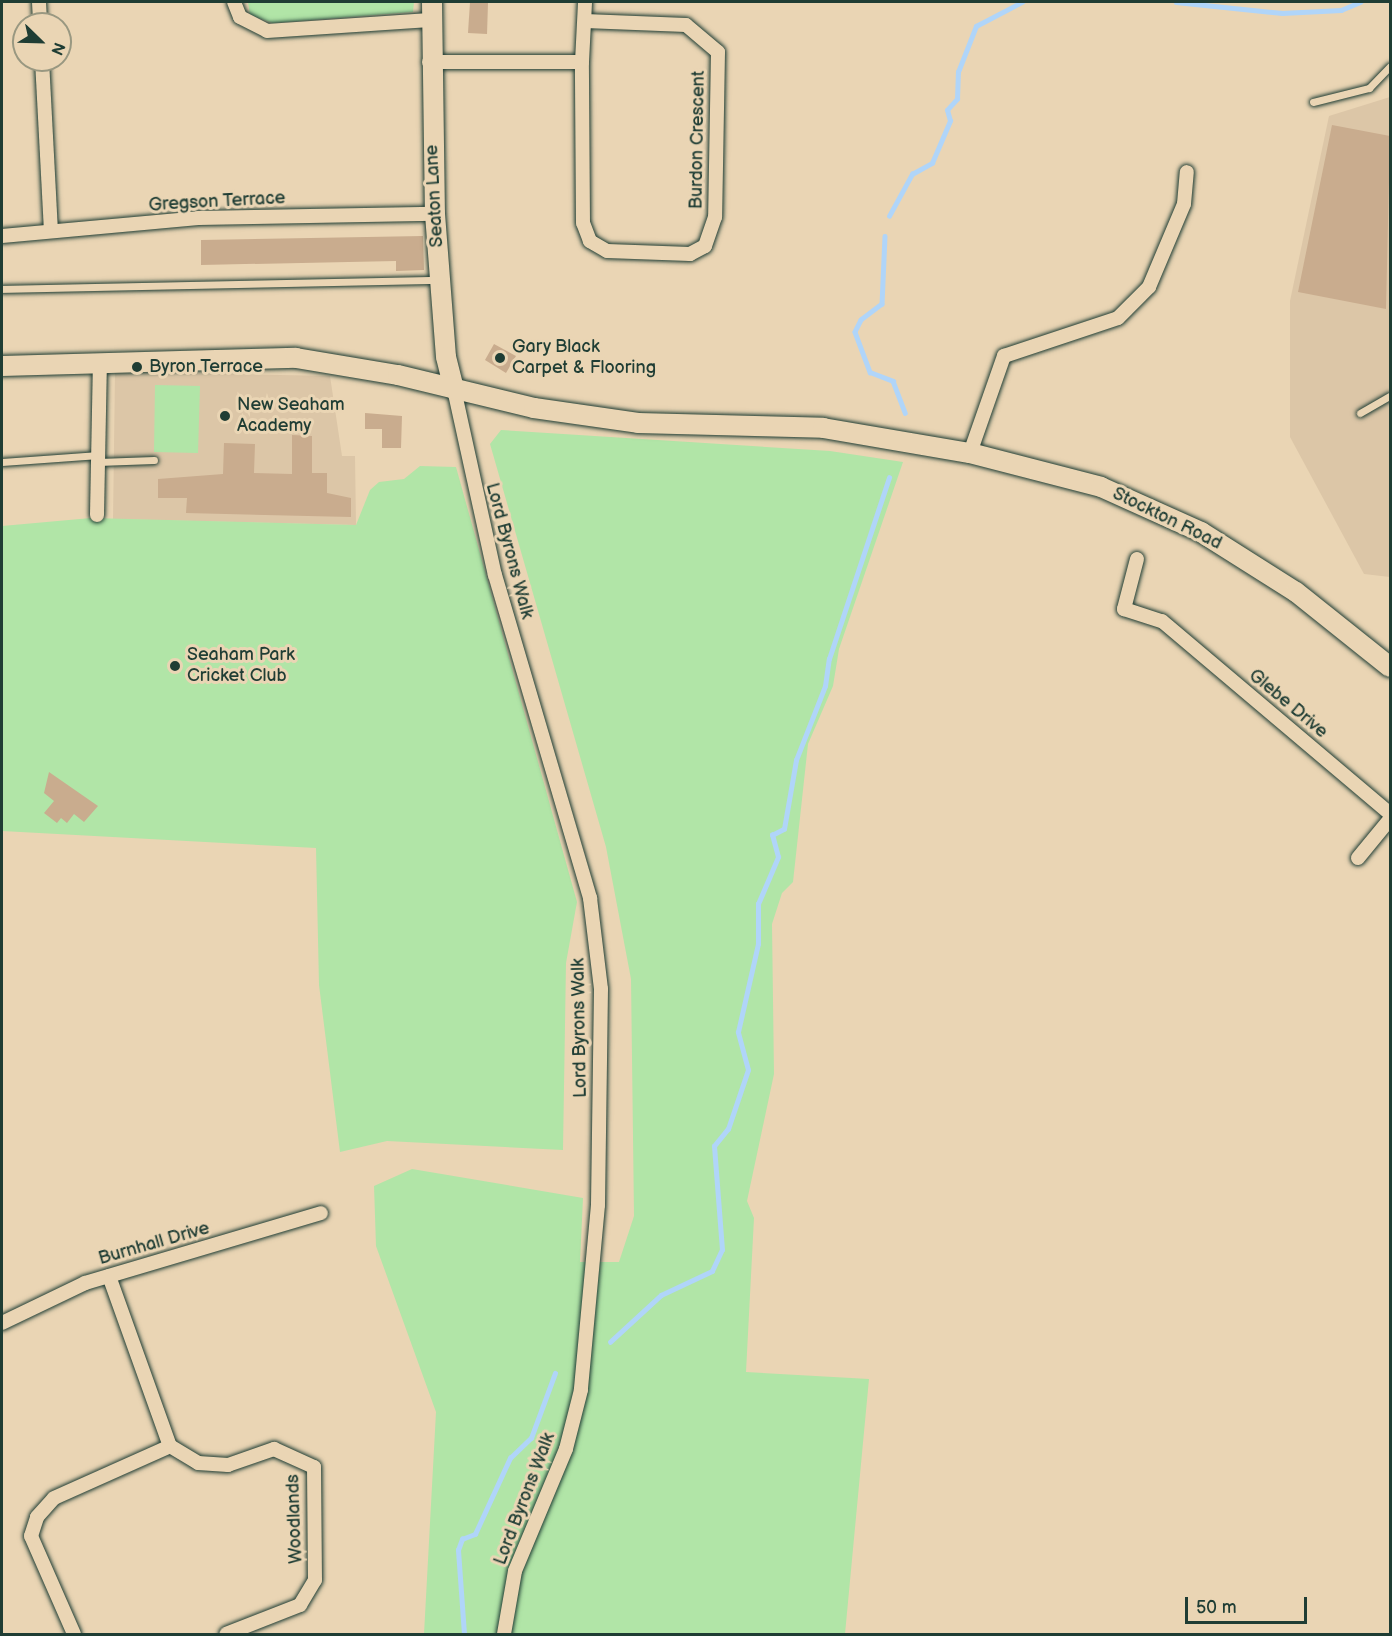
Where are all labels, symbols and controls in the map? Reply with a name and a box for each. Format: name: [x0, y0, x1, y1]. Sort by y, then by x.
north arrow: [12, 12, 72, 72]
text: N: [46, 39, 68, 58]
street label: Burdon Crescent: [686, 71, 710, 209]
street label: Seaton Lane: [422, 144, 448, 248]
street label: Gregson Terrace: [148, 188, 286, 216]
place label: Gary Black Carpet & Flooring: [512, 337, 656, 380]
marker: Gary Black Carpet & Flooring: [493, 351, 507, 365]
place label: Byron Terrace: [149, 356, 264, 378]
marker: Byron Terrace: [130, 360, 144, 374]
place label: New Seaham Academy: [237, 395, 345, 438]
marker: New Seaham Academy: [218, 409, 232, 423]
street label: Lord Byrons Walk: [480, 480, 538, 622]
street label: Stockton Road: [1109, 483, 1225, 555]
place label: Seaham Park Cricket Club: [187, 645, 295, 688]
marker: Seaham Park Cricket Club: [168, 659, 182, 673]
street label: Glebe Drive: [1244, 665, 1332, 743]
street label: Lord Byrons Walk: [568, 958, 592, 1098]
street label: Burnhall Drive: [96, 1218, 212, 1270]
street label: Lord Byrons Walk: [490, 1430, 560, 1568]
street label: Woodlands: [283, 1474, 307, 1564]
scale bar: [1188, 1585, 1310, 1623]
text: 50 m: [1196, 1597, 1237, 1618]

